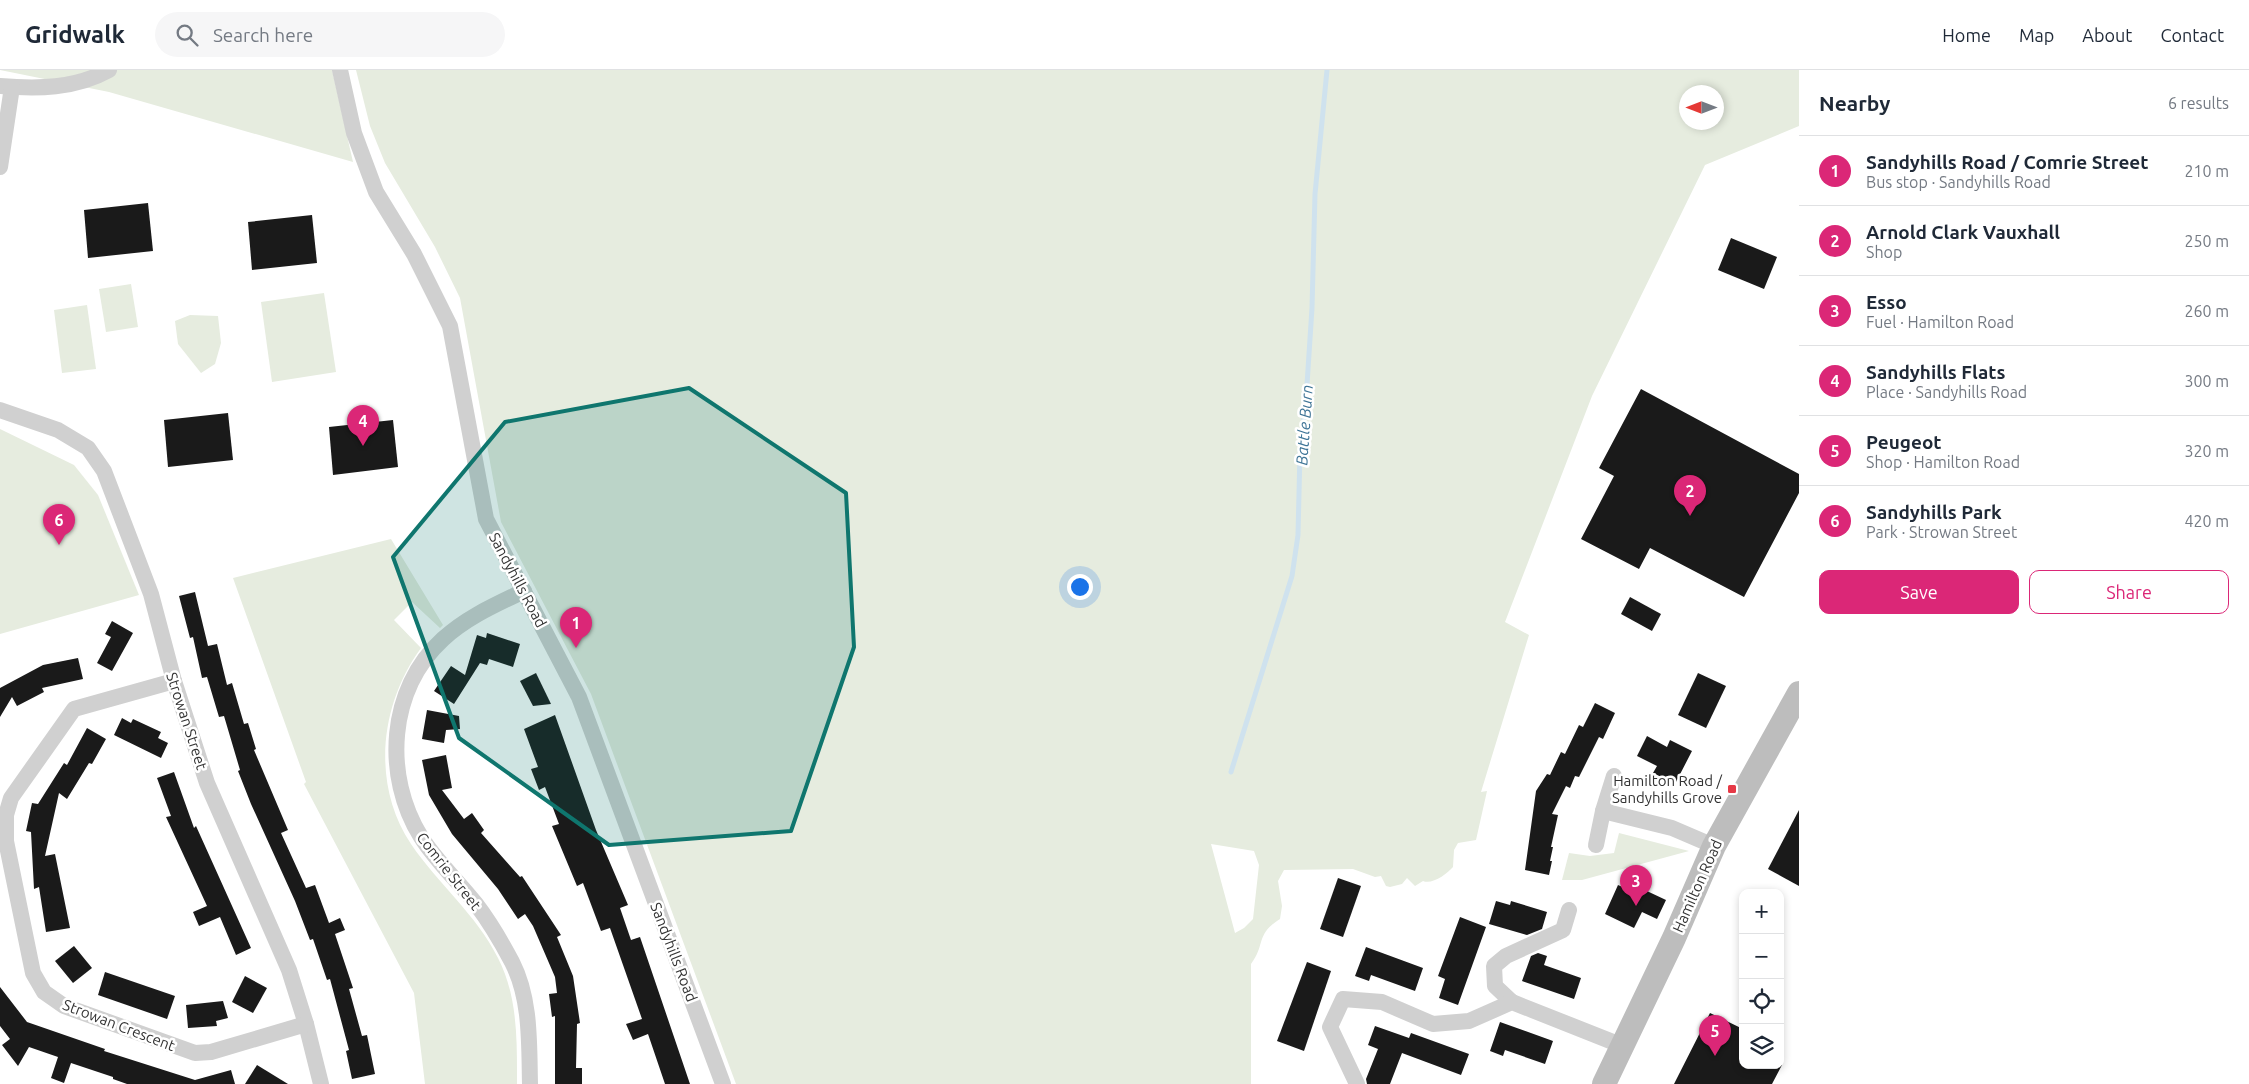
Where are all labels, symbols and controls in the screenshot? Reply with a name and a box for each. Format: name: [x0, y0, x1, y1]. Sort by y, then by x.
search box: [155, 12, 505, 57]
text: Gridwalk: [25, 21, 125, 48]
icon: search: [173, 21, 201, 49]
text: Search here: [213, 24, 313, 46]
text: Home: [1942, 25, 1991, 45]
text: Map: [2019, 25, 2054, 45]
text: About: [2082, 25, 2132, 45]
text: Contact: [2160, 25, 2224, 45]
north arrow: [1679, 85, 1724, 130]
text: Nearby: [1819, 91, 1890, 115]
text: 6 results: [2168, 94, 2229, 112]
text: Sandyhills Road / Comrie Street: [1866, 151, 2149, 173]
text: 1: [1830, 162, 1840, 180]
text: 210 m: [2184, 162, 2229, 180]
text: Bus stop · Sandyhills Road: [1866, 173, 2051, 191]
text: Arnold Clark Vauxhall: [1866, 221, 2060, 243]
text: 2: [1830, 232, 1840, 250]
text: 250 m: [2184, 232, 2229, 250]
text: Shop: [1866, 243, 1902, 261]
text: Esso: [1866, 291, 1907, 313]
text: 3: [1830, 302, 1840, 320]
text: 260 m: [2184, 302, 2229, 320]
text: Fuel · Hamilton Road: [1866, 313, 2014, 331]
text: Sandyhills Flats: [1866, 361, 2005, 383]
text: 4: [1830, 372, 1840, 390]
text: 300 m: [2184, 372, 2229, 390]
text: Place · Sandyhills Road: [1866, 383, 2027, 401]
water label: Battle Burn: [1292, 384, 1316, 466]
pin: 4: [347, 405, 379, 446]
text: Peugeot: [1866, 431, 1942, 453]
text: 5: [1830, 442, 1840, 460]
text: 320 m: [2184, 442, 2229, 460]
text: Shop · Hamilton Road: [1866, 453, 2020, 471]
pin: 2: [1674, 475, 1706, 516]
text: Sandyhills Park: [1866, 501, 2002, 523]
pin: 6: [43, 504, 75, 545]
text: 6: [1830, 512, 1840, 530]
text: 420 m: [2184, 512, 2229, 530]
text: Park · Strowan Street: [1866, 523, 2017, 541]
street label: Sandyhills Road: [486, 530, 550, 630]
button: Save: [1819, 570, 2019, 614]
button: Share: [2029, 570, 2229, 614]
your location: [1067, 574, 1093, 600]
pin: 1: [560, 607, 592, 648]
street label: Strowan Street: [163, 670, 211, 772]
place label: Hamilton Road / Sandyhills Grove: [1612, 772, 1722, 806]
marker: Hamilton Road / Sandyhills Grove: [1726, 783, 1738, 795]
street label: Comrie Street: [413, 829, 485, 913]
street label: Hamilton Road: [1669, 837, 1725, 935]
pin: 3: [1620, 865, 1652, 906]
map controls: [1739, 889, 1784, 1069]
button: +: [1739, 889, 1784, 934]
street label: Sandyhills Road: [647, 900, 701, 1004]
button: −: [1739, 934, 1784, 979]
button: locate: [1739, 979, 1784, 1024]
street label: Strowan Crescent: [60, 996, 178, 1054]
pin: 5: [1699, 1015, 1731, 1056]
button: layers: [1739, 1024, 1784, 1069]

